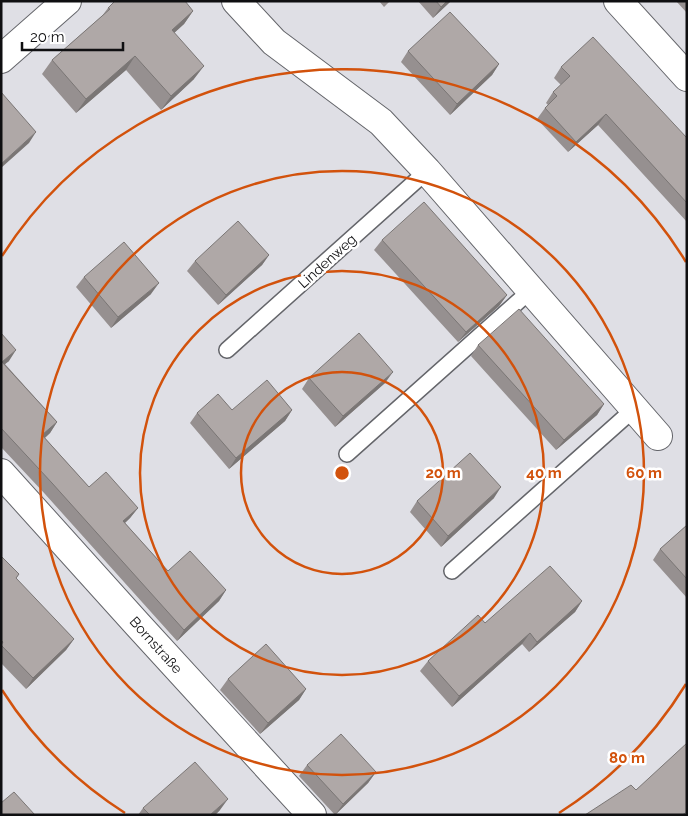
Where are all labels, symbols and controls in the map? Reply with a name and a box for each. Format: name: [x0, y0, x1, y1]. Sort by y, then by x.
scale bar: [22, 20, 124, 52]
text: 20 m: [30, 28, 65, 46]
street label: Lindenweg: [295, 231, 359, 291]
centre of rings: [333, 464, 351, 482]
text: 20 m: [425, 464, 461, 482]
text: 40 m: [526, 464, 562, 482]
text: 60 m: [626, 464, 662, 482]
street label: Bornstraße: [126, 613, 186, 677]
text: 80 m: [609, 749, 645, 767]

